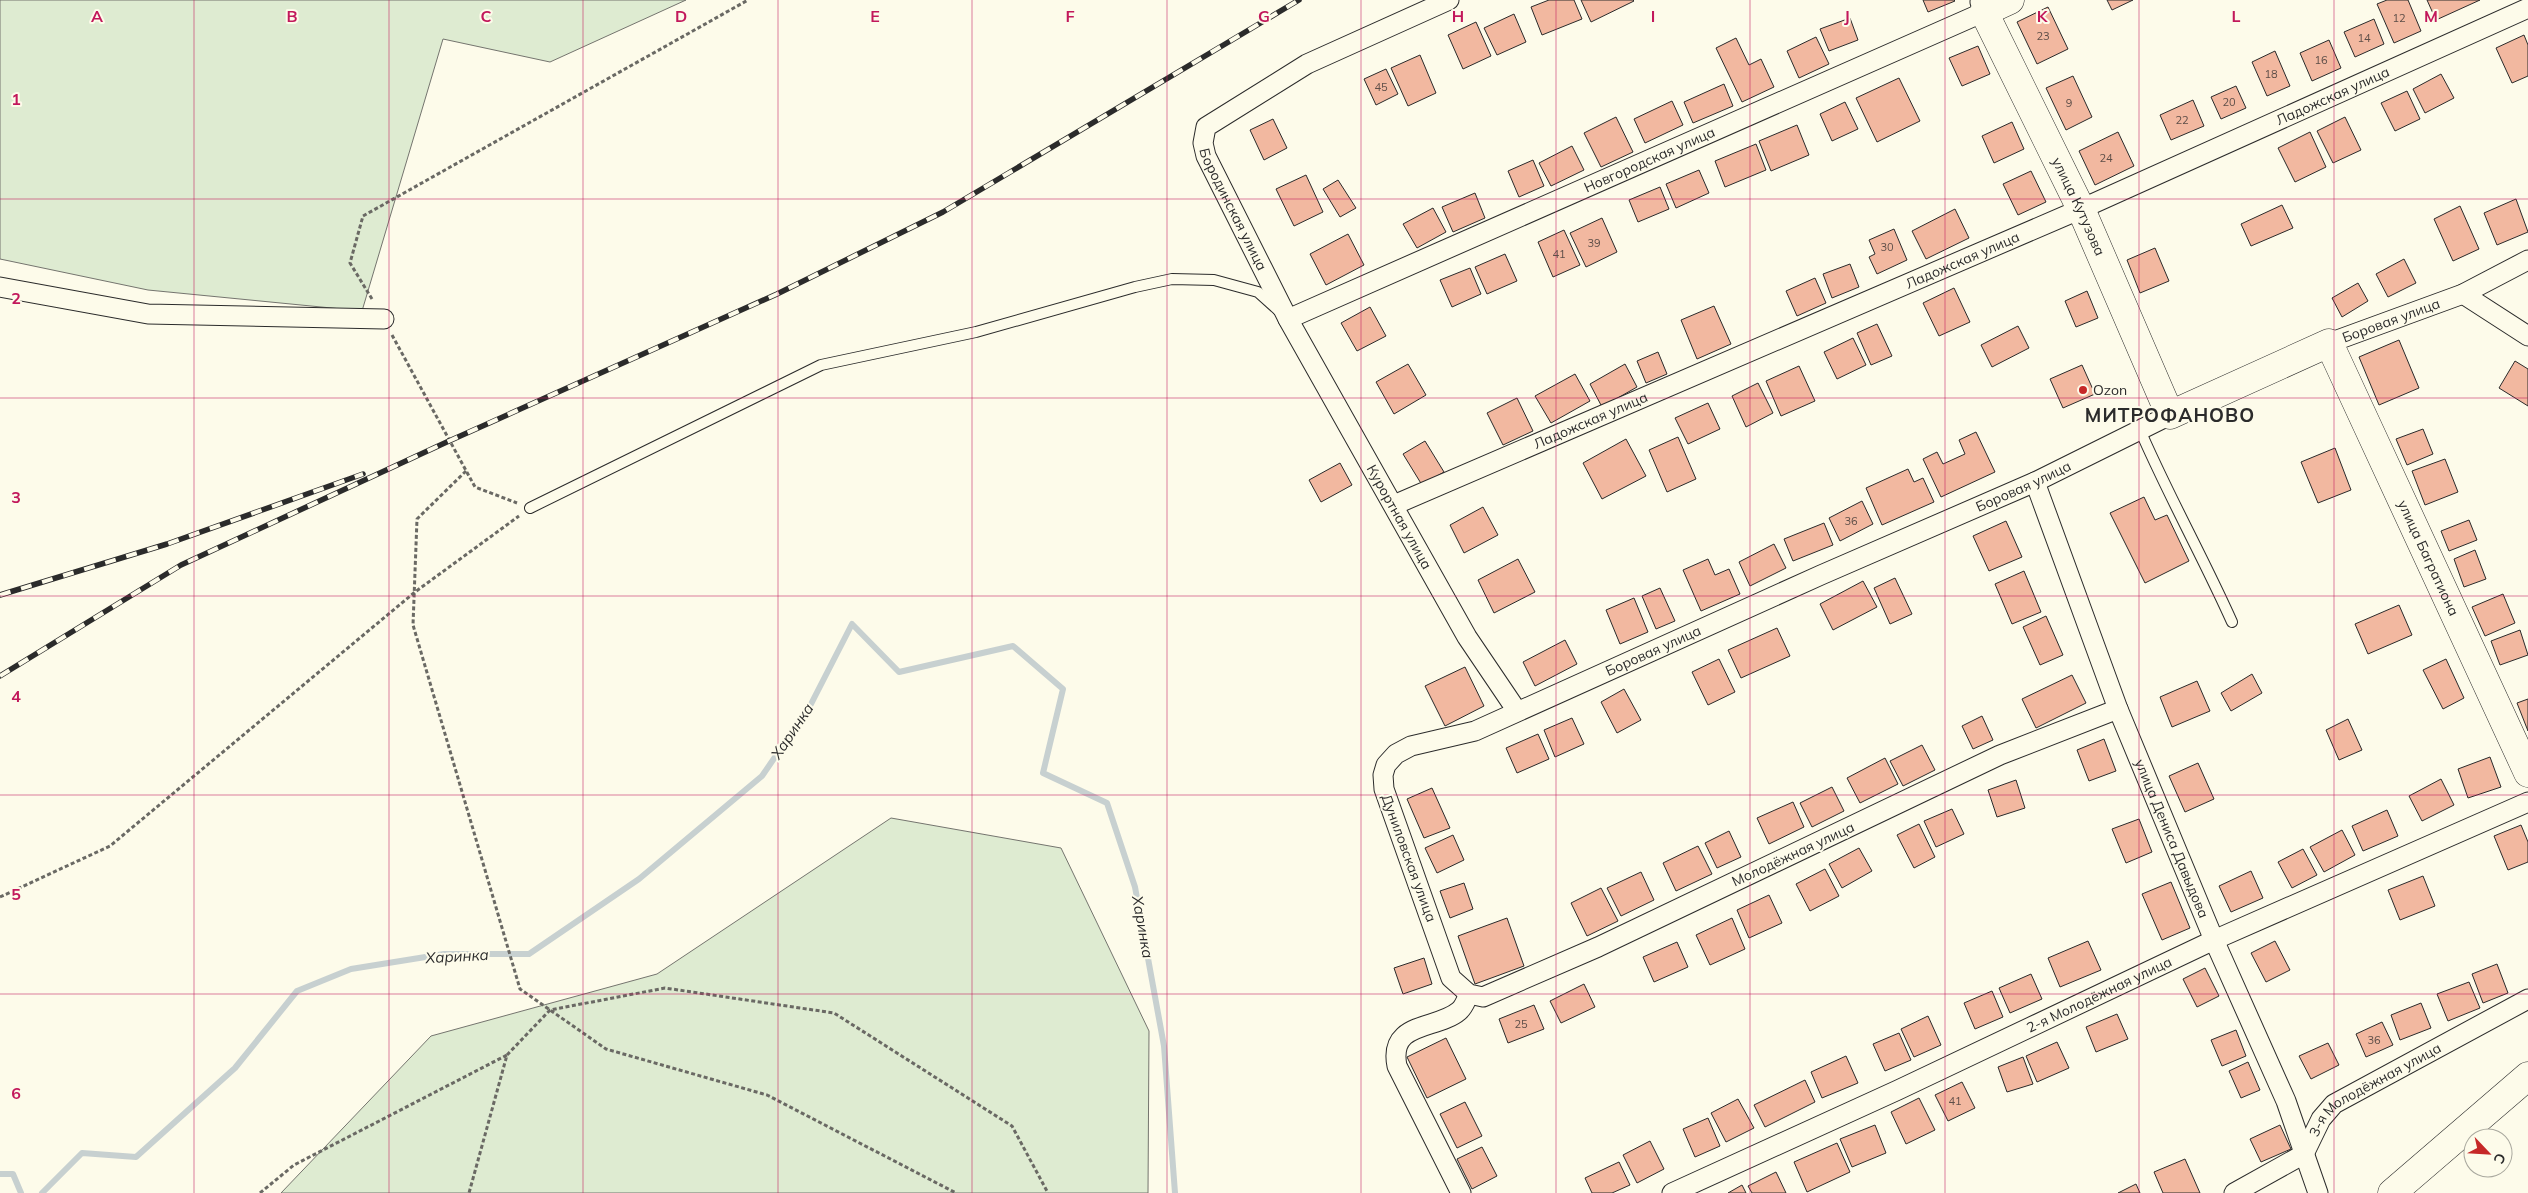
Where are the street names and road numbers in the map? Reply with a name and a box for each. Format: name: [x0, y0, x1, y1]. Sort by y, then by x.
street label: Ладожская улица: [2273, 62, 2392, 129]
street label: Новгородская улица: [1581, 123, 1718, 196]
street label: Бородинская улица: [1195, 146, 1271, 274]
street label: улица Кутузова: [2048, 154, 2109, 259]
street label: Ладожская улица: [1903, 228, 2022, 293]
street label: Боровая улица: [2340, 294, 2442, 346]
street label: Ладожская улица: [1531, 388, 1650, 453]
street label: Боровая улица: [1973, 457, 2074, 516]
street label: Курортная улица: [1363, 461, 1436, 572]
street label: улица Багратиона: [2394, 497, 2463, 619]
street label: Боровая улица: [1603, 621, 1704, 680]
street label: улица Дениса Давыдова: [2131, 756, 2213, 921]
street label: Дуниловская улица: [1378, 792, 1440, 924]
street label: Молодёжная улица: [1729, 818, 1857, 890]
street label: 2-я Молодёжная улица: [2024, 952, 2175, 1037]
street label: 3-я Молодёжная улица: [2305, 1039, 2444, 1140]

